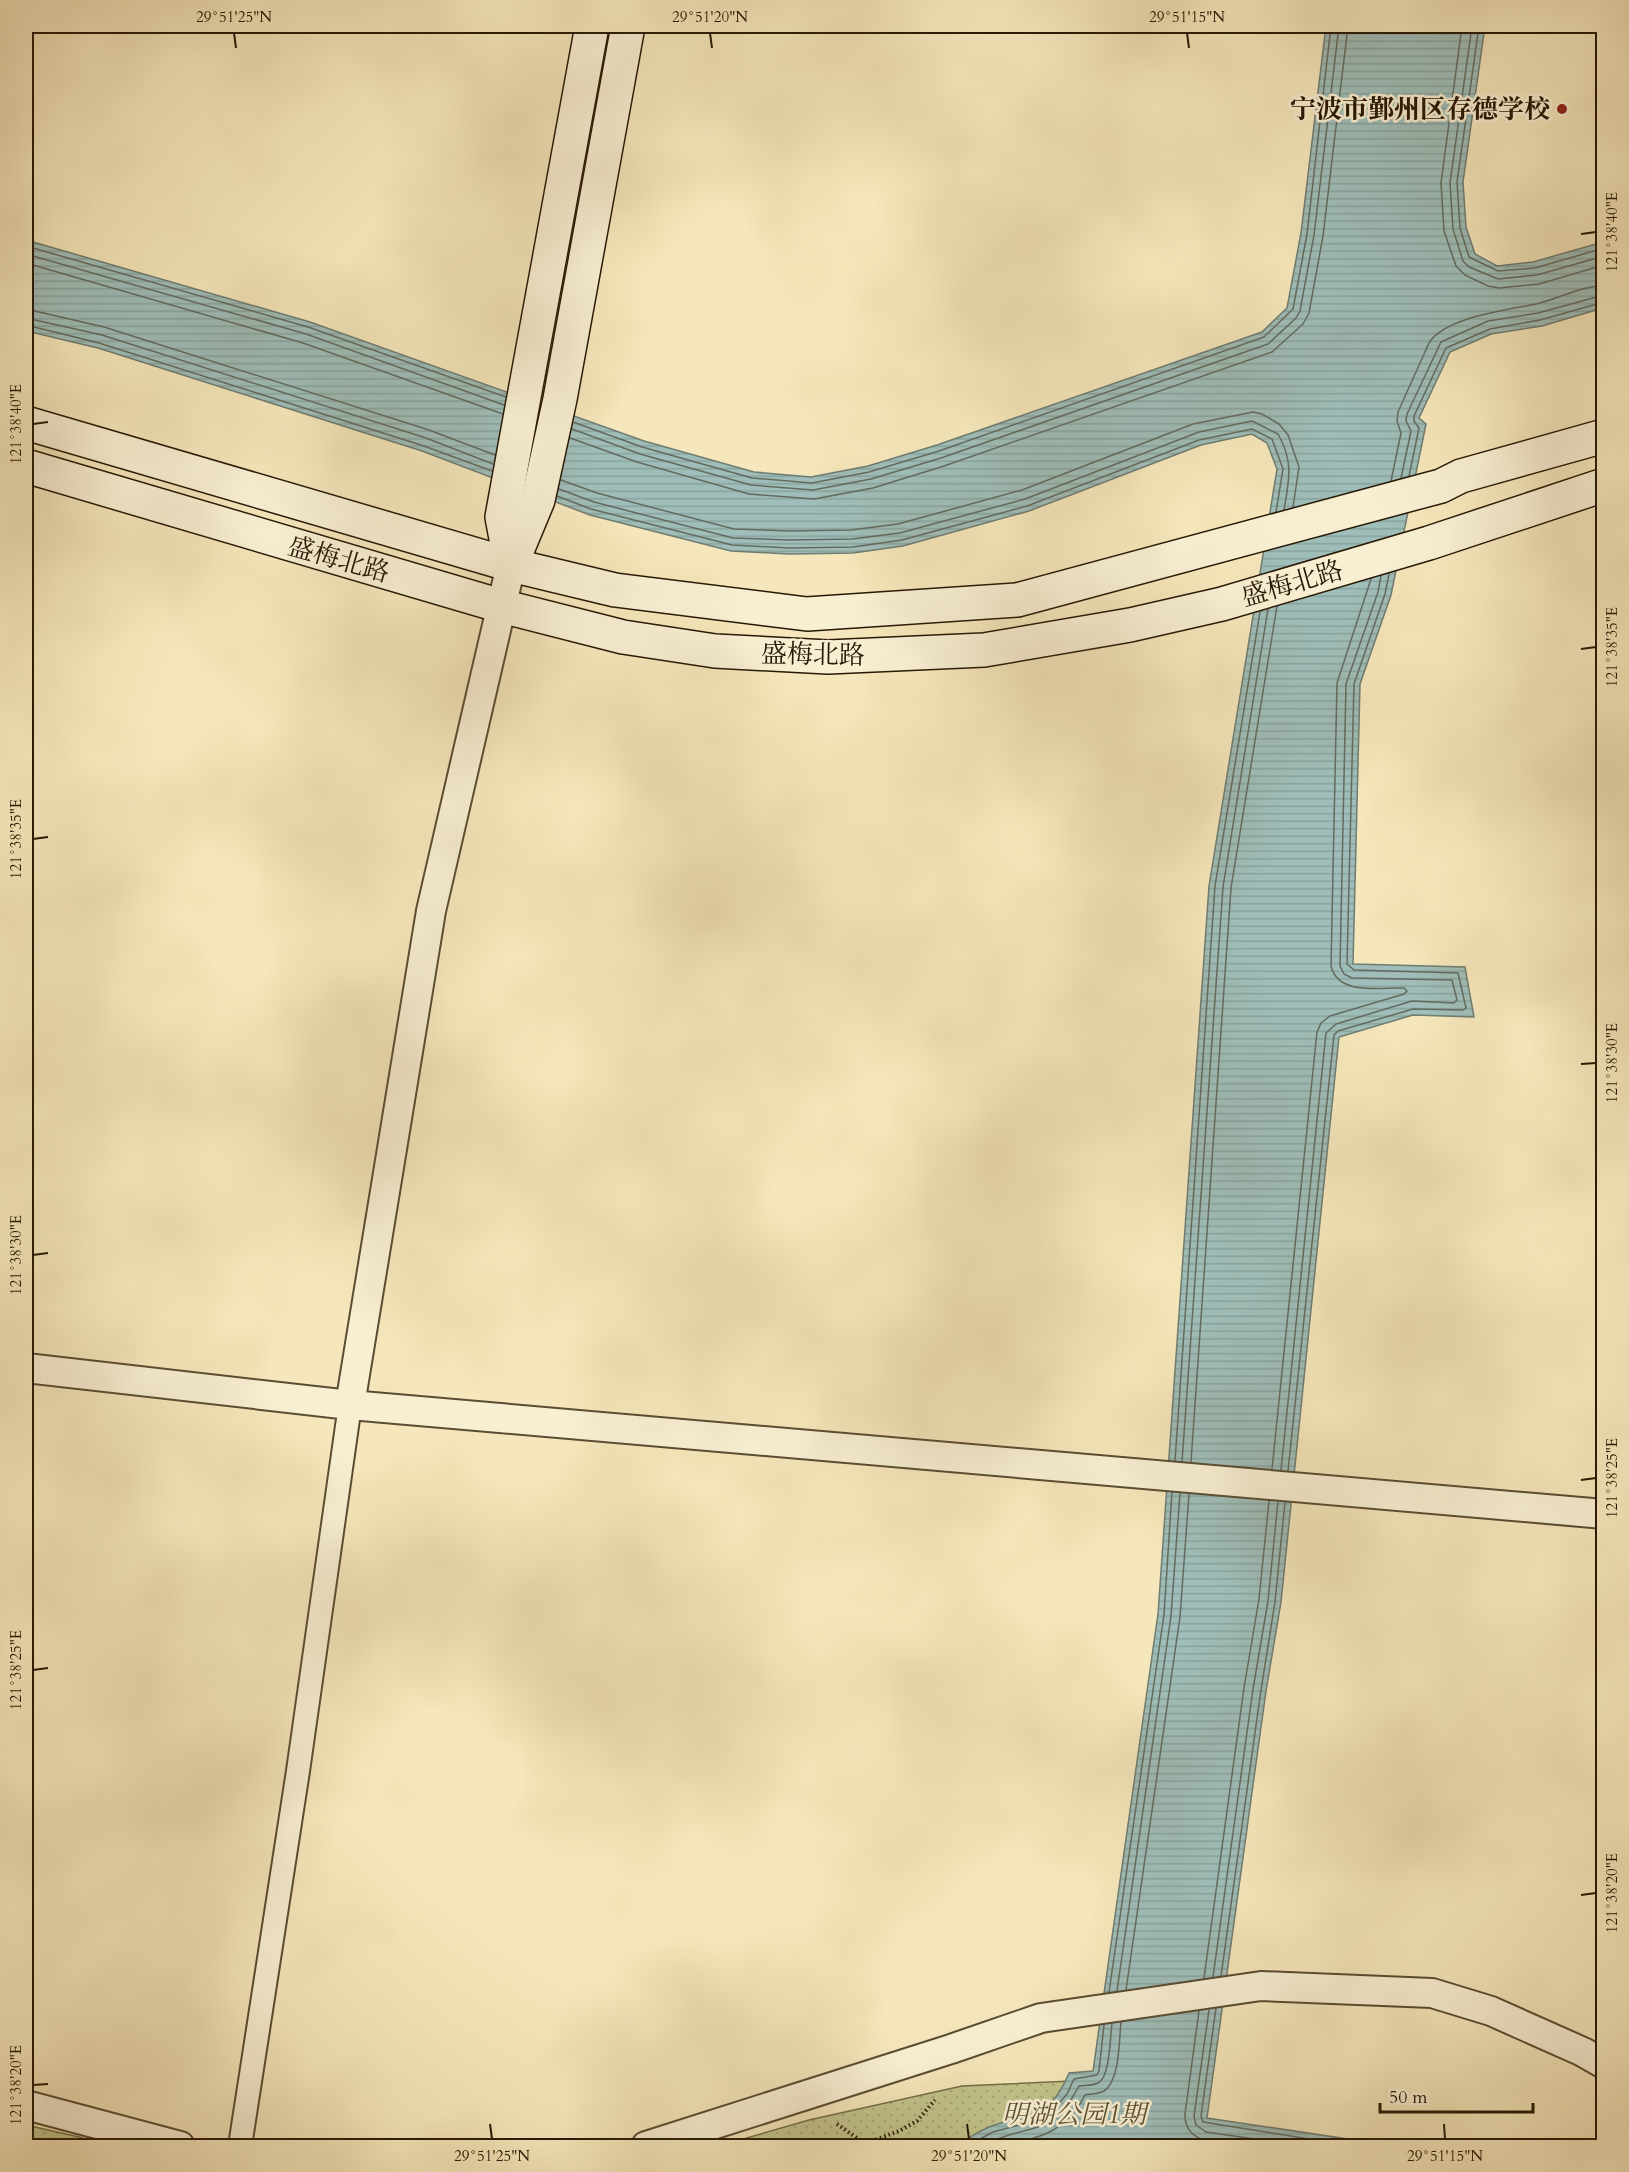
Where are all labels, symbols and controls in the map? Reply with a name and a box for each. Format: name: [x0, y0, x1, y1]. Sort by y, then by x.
text: 29°51'25"N: [196, 7, 272, 27]
text: 29°51'20"N: [672, 7, 748, 27]
text: 29°51'15"N: [1149, 7, 1225, 27]
place label: 宁波市鄞州区存德学校: [1290, 92, 1550, 127]
marker: 宁波市鄞州区存德学校: [1555, 102, 1569, 116]
text: 121°38'40"E: [1602, 192, 1622, 272]
text: 121°38'40"E: [6, 384, 26, 464]
street label: 盛梅北路: [284, 528, 394, 591]
street label: 盛梅北路: [1237, 552, 1347, 615]
text: 121°38'35"E: [1602, 607, 1622, 687]
street label: 盛梅北路: [761, 636, 865, 673]
text: 121°38'35"E: [6, 799, 26, 879]
text: 121°38'30"E: [1602, 1023, 1622, 1103]
text: 121°38'30"E: [6, 1215, 26, 1295]
text: 121°38'25"E: [1602, 1438, 1622, 1518]
text: 121°38'25"E: [6, 1630, 26, 1710]
text: 121°38'20"E: [1602, 1853, 1622, 1933]
text: 121°38'20"E: [6, 2045, 26, 2125]
scale bar: [1380, 2076, 1533, 2114]
text: 50 m: [1389, 2085, 1428, 2110]
park label: 明湖公园1期: [1002, 2097, 1150, 2132]
text: 29°51'25"N: [454, 2146, 530, 2166]
text: 29°51'20"N: [931, 2146, 1007, 2166]
text: 29°51'15"N: [1407, 2146, 1483, 2166]

